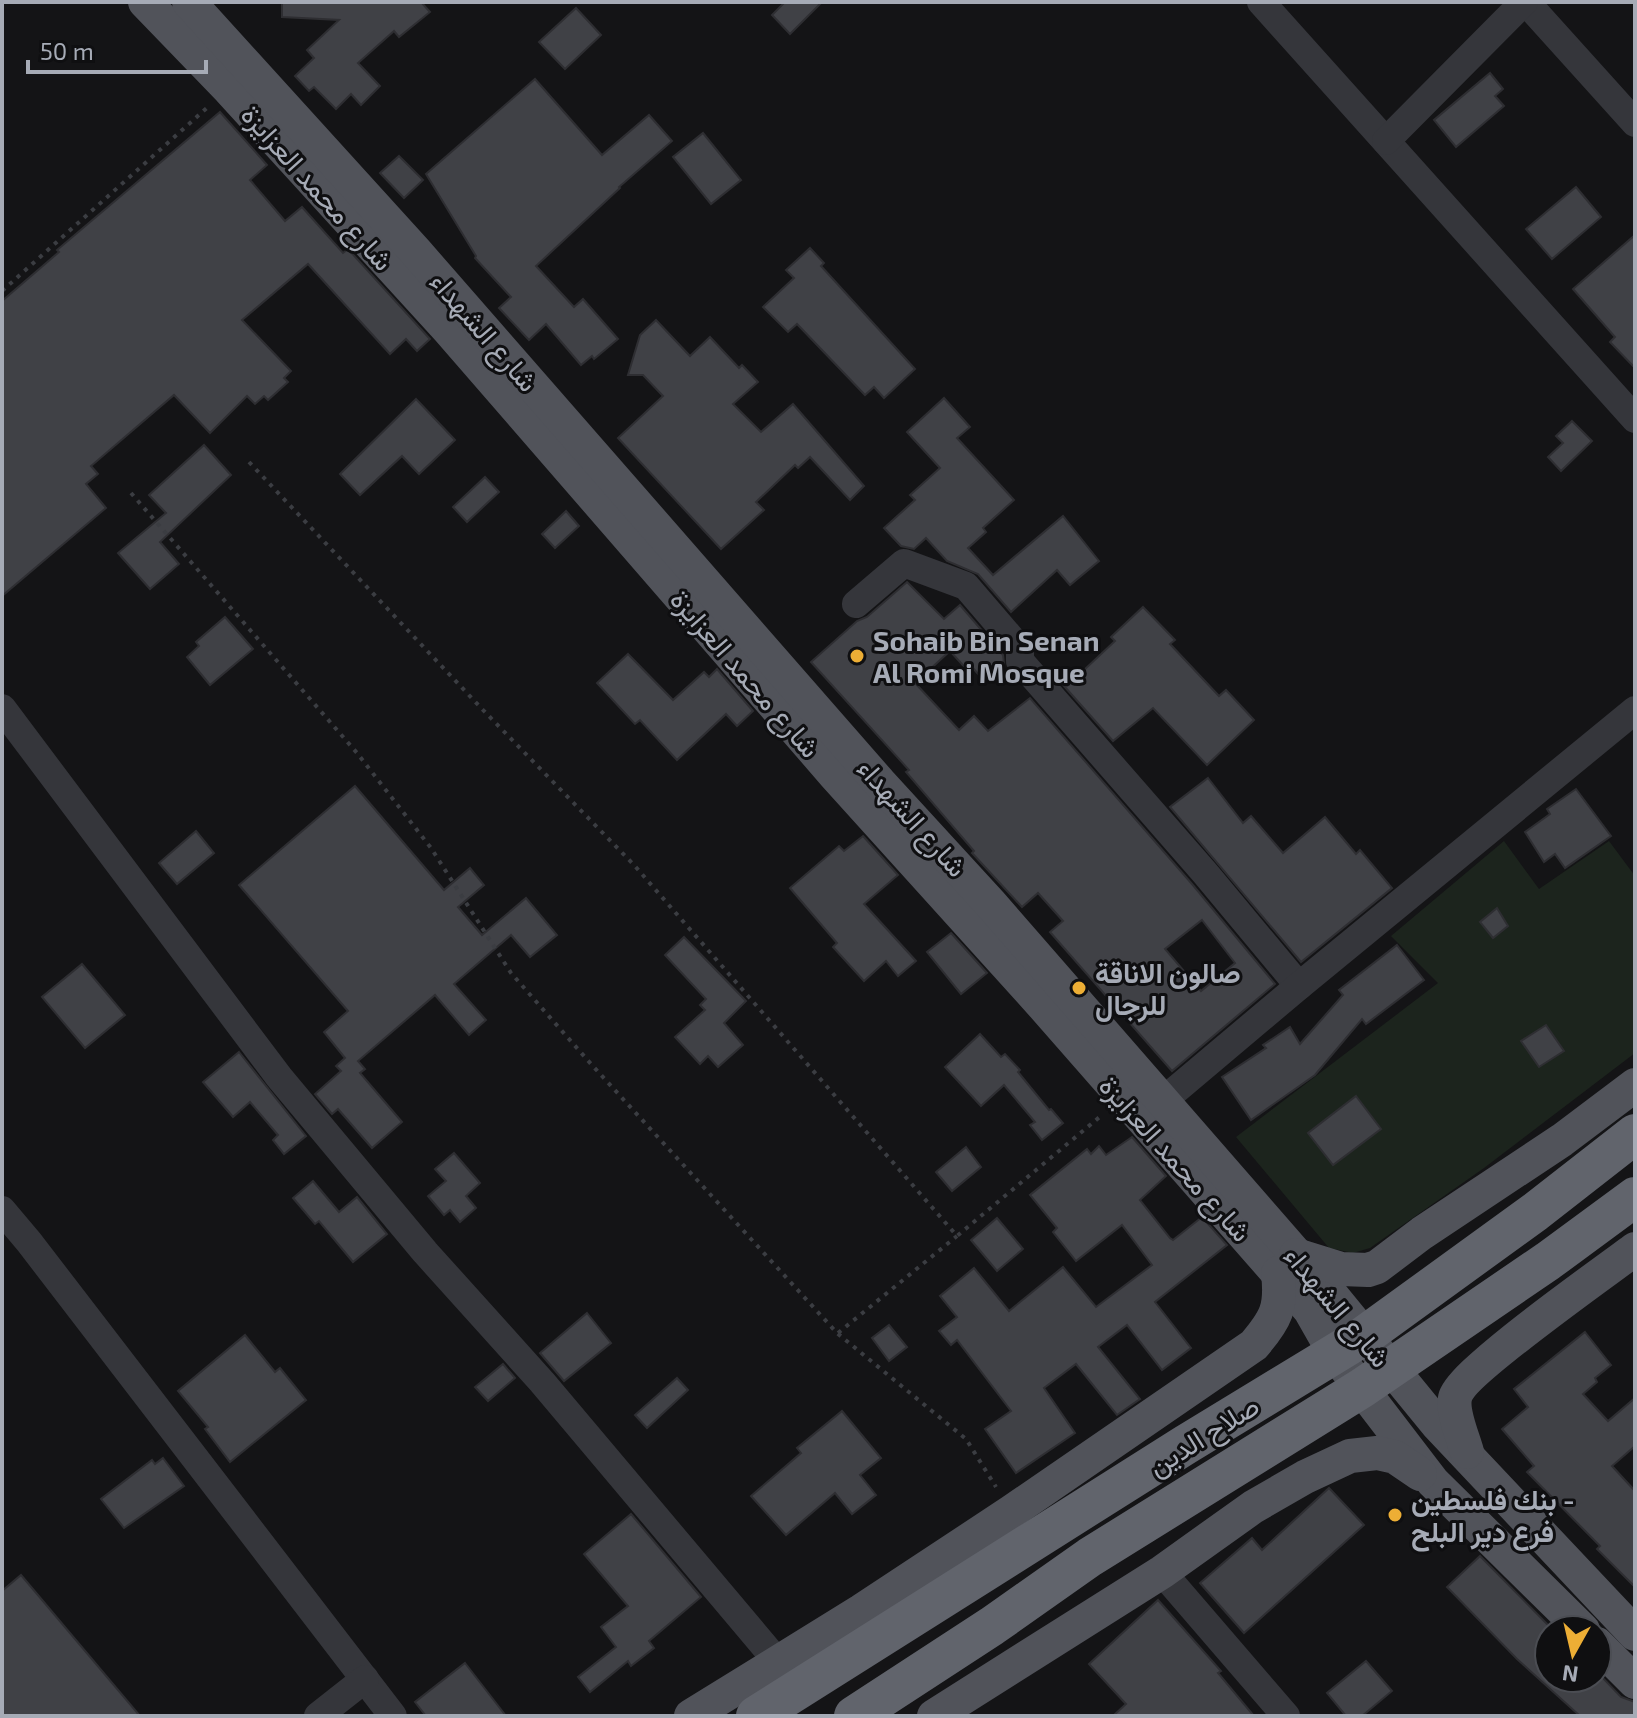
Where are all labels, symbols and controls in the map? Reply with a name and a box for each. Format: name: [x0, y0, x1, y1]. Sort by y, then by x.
scale bar: [28, 24, 206, 74]
text: 50 m: [40, 36, 94, 65]
street label: شارع محمد العزايزة: [233, 97, 401, 279]
street label: شارع الشهداء: [422, 264, 546, 400]
street label: شارع محمد العزايزة: [662, 582, 828, 766]
place label: Sohaib Bin Senan Al Romi Mosque: [873, 623, 1099, 689]
marker: Sohaib Bin Senan Al Romi Mosque: [848, 647, 866, 665]
street label: شارع الشهداء: [849, 751, 975, 885]
place label: صالون الاناقة للرجال: [1095, 955, 1241, 1023]
marker: صالون الاناقة للرجال: [1070, 979, 1088, 997]
street label: شارع محمد العزايزة: [1091, 1068, 1259, 1250]
street label: شارع الشهداء: [1275, 1239, 1398, 1375]
street label: صلاح الدين: [1141, 1388, 1266, 1485]
place label: بنك فلسطين - فرع دير البلح: [1411, 1482, 1575, 1552]
marker: بنك فلسطين - فرع دير البلح: [1386, 1506, 1404, 1524]
north arrow: [1533, 1614, 1613, 1694]
text: N: [1560, 1661, 1580, 1689]

